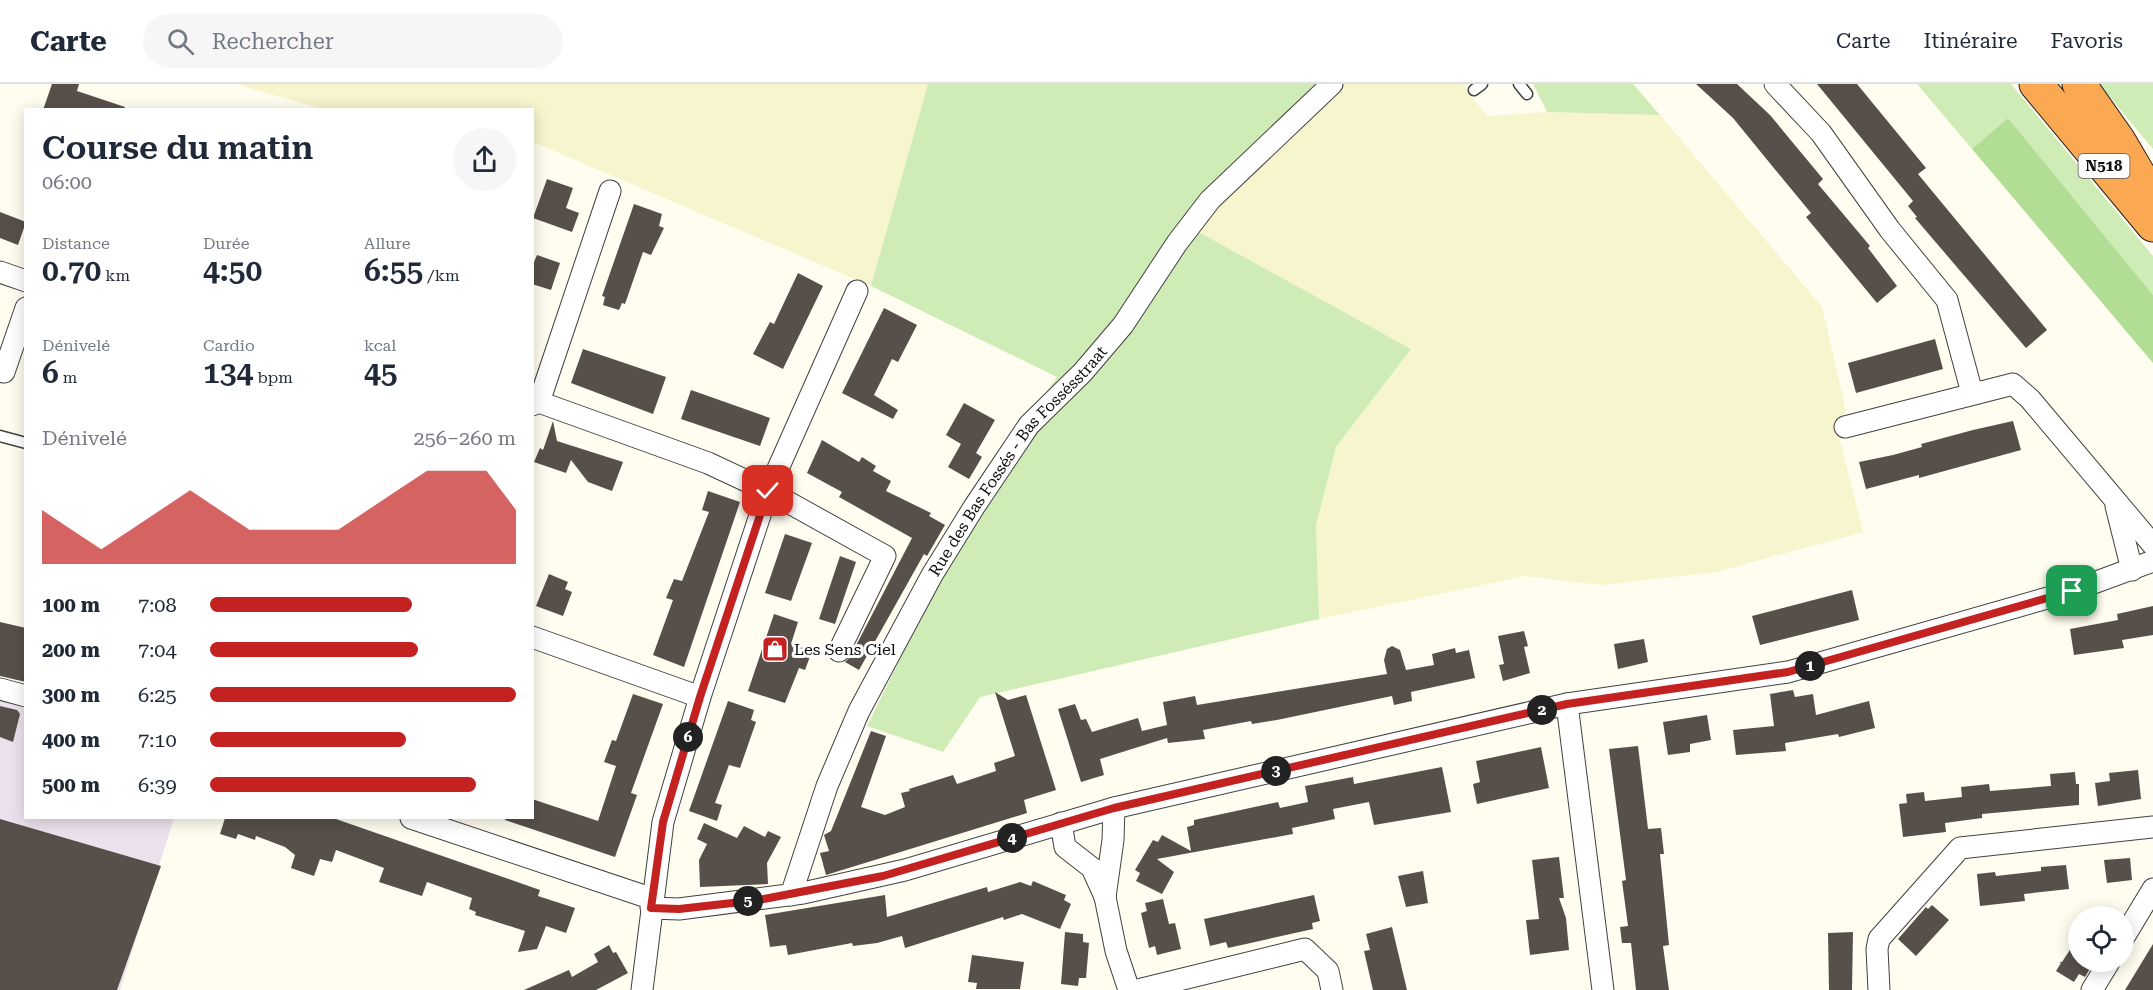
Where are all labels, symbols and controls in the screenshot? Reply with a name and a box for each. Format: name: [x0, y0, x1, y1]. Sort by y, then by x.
search box: [143, 14, 563, 68]
text: Carte: [30, 25, 107, 58]
icon: search: [164, 25, 197, 58]
text: Rechercher: [212, 29, 334, 54]
text: Carte: [1836, 29, 1891, 53]
text: Itinéraire: [1924, 29, 2018, 53]
text: Favoris: [2051, 29, 2123, 53]
text: Course du matin: [42, 128, 313, 167]
button: share: [453, 128, 516, 191]
road number: N518: [2078, 154, 2130, 178]
text: 06:00: [42, 170, 92, 194]
text: Distance: [42, 234, 110, 253]
text: Durée: [203, 234, 249, 253]
text: Allure: [364, 234, 411, 253]
text: 0.70: [42, 253, 101, 288]
text: 4:50: [203, 253, 262, 288]
text: 6:55: [364, 253, 423, 288]
text: km: [101, 266, 130, 285]
text: /km: [423, 266, 460, 285]
text: Dénivelé: [42, 336, 110, 355]
text: Cardio: [203, 336, 255, 355]
text: kcal: [364, 336, 396, 355]
street label: Rue des Bas Fossés - Bas Fossésstraat: [924, 342, 1111, 579]
text: 6: [42, 355, 59, 390]
text: 134: [203, 355, 253, 390]
text: 45: [364, 355, 398, 390]
text: m: [59, 368, 77, 387]
text: bpm: [253, 368, 293, 387]
text: Dénivelé: [42, 426, 127, 450]
text: 256–260 m: [413, 426, 516, 450]
pin: [742, 465, 793, 516]
icon: check: [751, 474, 784, 507]
pin: [2046, 565, 2097, 616]
icon: arrive: [2055, 574, 2088, 607]
text: 100 m: [42, 593, 100, 617]
text: 7:08: [138, 593, 177, 617]
shop icon: Les Sens Ciel: [760, 634, 790, 664]
text: 200 m: [42, 638, 100, 662]
text: 7:04: [138, 638, 177, 662]
place label: Les Sens Ciel: [794, 640, 896, 659]
pin: 1: [1795, 651, 1825, 681]
text: 1: [1806, 656, 1814, 675]
text: 300 m: [42, 683, 100, 707]
text: 6:25: [138, 683, 177, 707]
pin: 2: [1527, 695, 1557, 725]
text: 2: [1538, 700, 1546, 719]
pin: 6: [673, 722, 703, 752]
text: 6: [684, 727, 692, 746]
text: 400 m: [42, 728, 100, 752]
text: 7:10: [138, 728, 177, 752]
pin: 3: [1261, 756, 1291, 786]
text: 3: [1272, 761, 1280, 780]
text: 500 m: [42, 773, 100, 797]
text: 6:39: [138, 773, 177, 797]
pin: 4: [997, 823, 1027, 853]
text: 4: [1008, 828, 1016, 847]
pin: 5: [733, 886, 763, 916]
text: 5: [744, 891, 752, 910]
map controls: [2068, 906, 2134, 972]
button: locate: [2068, 906, 2134, 972]

